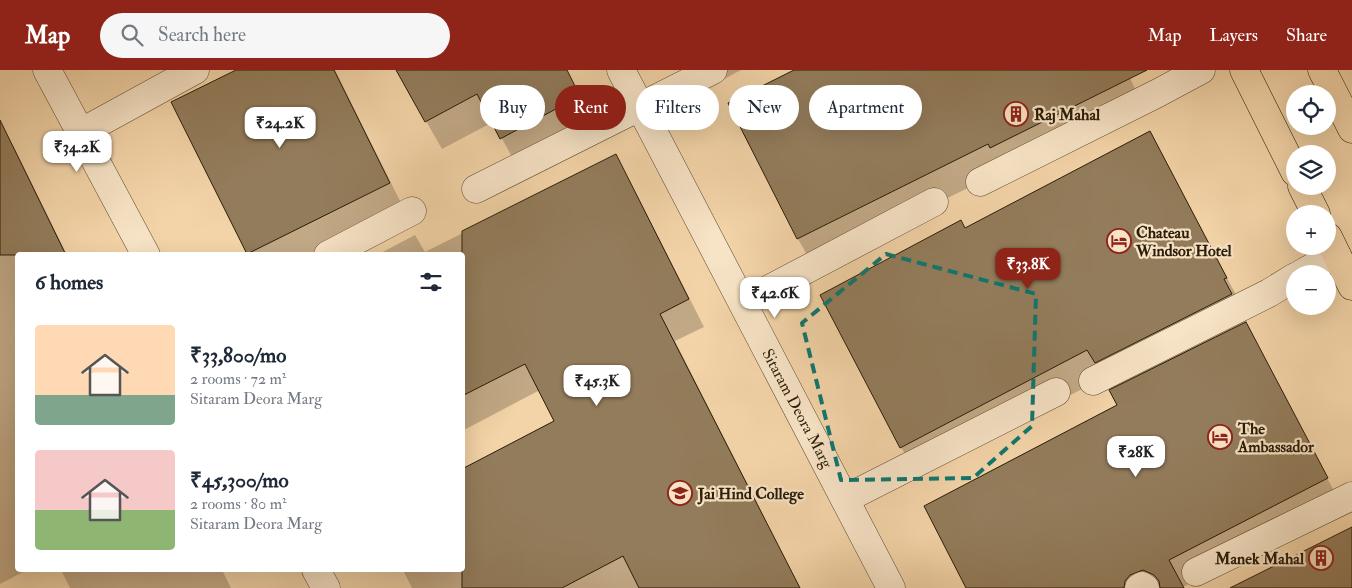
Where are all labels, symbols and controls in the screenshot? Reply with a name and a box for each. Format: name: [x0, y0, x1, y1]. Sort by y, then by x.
search box: [100, 13, 450, 58]
text: Map: [25, 20, 70, 51]
icon: search: [118, 21, 146, 49]
text: Search here: [158, 23, 246, 47]
text: Map: [1148, 24, 1182, 47]
text: Layers: [1210, 24, 1258, 47]
text: Share: [1286, 24, 1327, 47]
chip: Buy: [480, 85, 545, 130]
chip: Rent: [555, 85, 626, 130]
chip: Filters: [636, 85, 719, 130]
chip: New: [729, 85, 799, 130]
chip: Apartment: [809, 85, 922, 130]
map controls: [1286, 85, 1336, 315]
button: locate: [1286, 85, 1336, 135]
building icon: Raj Mahal: [1003, 101, 1029, 127]
place label: Raj Mahal: [1034, 105, 1101, 125]
pin: ₹24.2K: [239, 106, 321, 149]
text: ₹24.2K: [256, 113, 304, 133]
pin: ₹34.2K: [36, 131, 118, 173]
text: ₹34.2K: [54, 137, 100, 157]
button: layers: [1286, 145, 1336, 195]
button: +: [1286, 205, 1336, 255]
place label: Chateau Windsor Hotel: [1135, 223, 1233, 261]
hotel icon: Chateau Windsor Hotel: [1106, 228, 1132, 254]
pin: ₹33.8K: [987, 248, 1069, 290]
text: ₹33.8K: [1006, 254, 1050, 274]
button: −: [1286, 265, 1336, 315]
icon: filters: [417, 268, 445, 296]
text: 6 homes: [35, 269, 103, 296]
pin: ₹42.6K: [734, 276, 816, 319]
text: ₹42.6K: [751, 283, 799, 303]
text: ₹33,800/mo: [190, 342, 286, 369]
icon: home: [75, 345, 135, 405]
street label: Sitaram Deora Marg: [757, 345, 837, 472]
pin: ₹45.3K: [556, 364, 638, 407]
text: 2 rooms · 72 m²: [190, 369, 286, 389]
text: ₹45.3K: [575, 371, 619, 391]
text: Sitaram Deora Marg: [190, 389, 322, 409]
place label: The Ambassador: [1237, 419, 1315, 457]
hotel icon: The Ambassador: [1207, 424, 1233, 450]
pin: ₹28K: [1106, 436, 1166, 478]
text: ₹28K: [1118, 442, 1154, 462]
text: ₹45,300/mo: [190, 467, 289, 494]
icon: home: [75, 470, 135, 530]
school or university icon: Jai Hind College: [667, 480, 693, 506]
place label: Jai Hind College: [697, 484, 804, 505]
text: 2 rooms · 80 m²: [190, 494, 287, 514]
text: Sitaram Deora Marg: [190, 514, 322, 534]
building icon: Manek Mahal: [1308, 545, 1334, 571]
place label: Manek Mahal: [1214, 549, 1305, 569]

